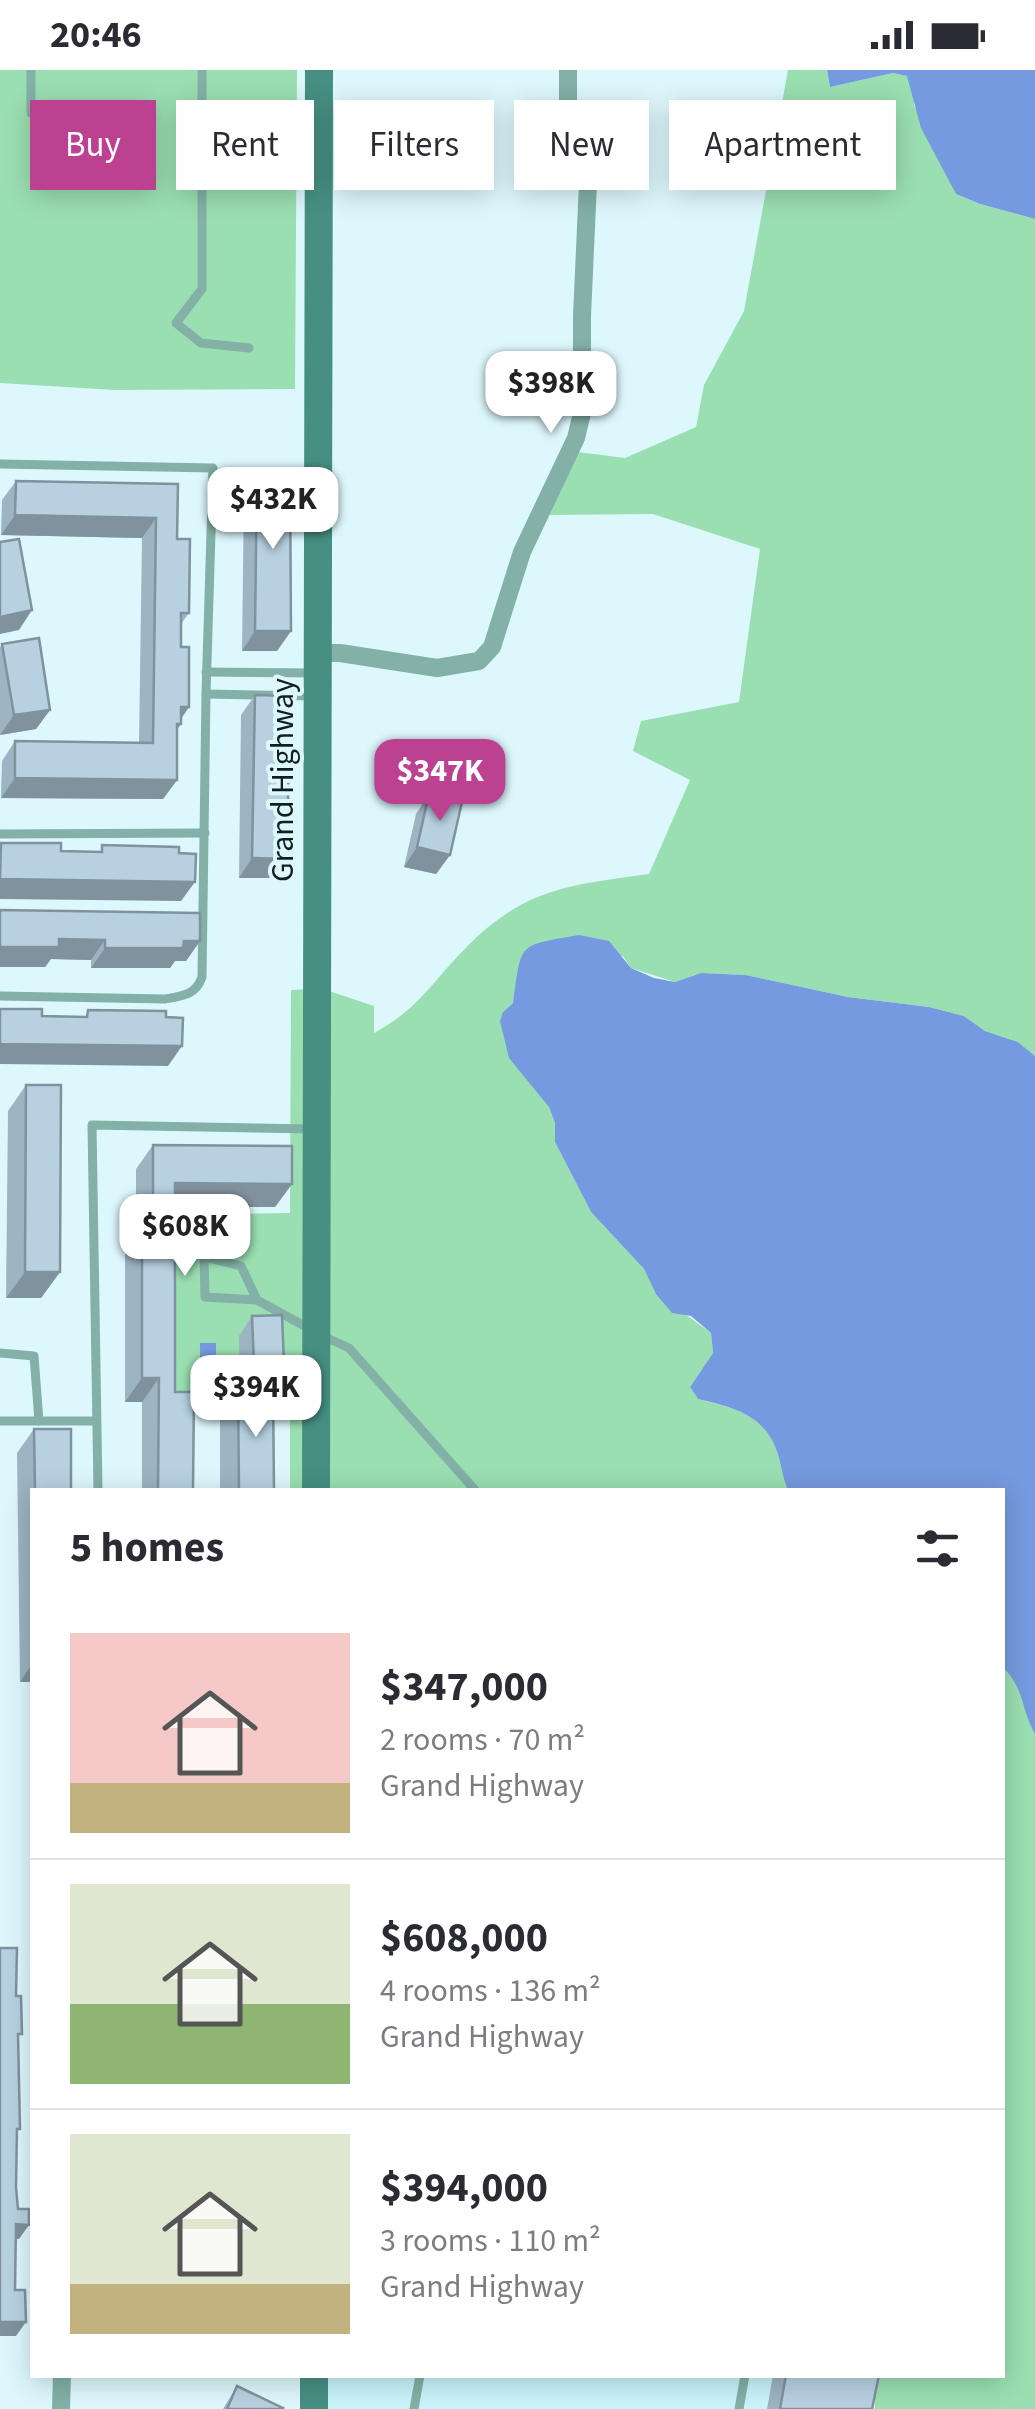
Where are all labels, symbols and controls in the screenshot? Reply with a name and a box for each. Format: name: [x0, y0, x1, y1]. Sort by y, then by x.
text: 20:46: [50, 8, 142, 62]
chip: Buy: [30, 100, 156, 190]
chip: Rent: [176, 100, 314, 190]
chip: Filters: [334, 100, 494, 190]
chip: New: [514, 100, 649, 190]
chip: Apartment: [669, 100, 896, 190]
pin: $398K: [481, 351, 621, 436]
text: $398K: [507, 360, 595, 406]
pin: $432K: [203, 467, 343, 552]
text: $432K: [229, 476, 317, 522]
street label: Grand Highway: [260, 678, 306, 882]
pin: $347K: [370, 739, 510, 824]
text: $347K: [396, 748, 484, 794]
pin: $608K: [115, 1194, 255, 1279]
text: $608K: [141, 1203, 229, 1249]
pin: $394K: [186, 1355, 326, 1440]
text: $394K: [212, 1364, 300, 1410]
text: 5 homes: [70, 1518, 224, 1578]
icon: filters: [910, 1521, 965, 1576]
text: $347,000: [380, 1657, 548, 1717]
icon: home: [150, 1673, 270, 1793]
text: 2 rooms · 70 m²: [380, 1717, 585, 1763]
text: Grand Highway: [380, 1763, 584, 1809]
text: $608,000: [380, 1908, 548, 1968]
icon: home: [150, 1924, 270, 2044]
text: 4 rooms · 136 m²: [380, 1968, 601, 2014]
text: Grand Highway: [380, 2014, 584, 2060]
text: $394,000: [380, 2158, 548, 2218]
icon: home: [150, 2174, 270, 2294]
text: 3 rooms · 110 m²: [380, 2218, 601, 2264]
text: Grand Highway: [380, 2264, 584, 2310]

